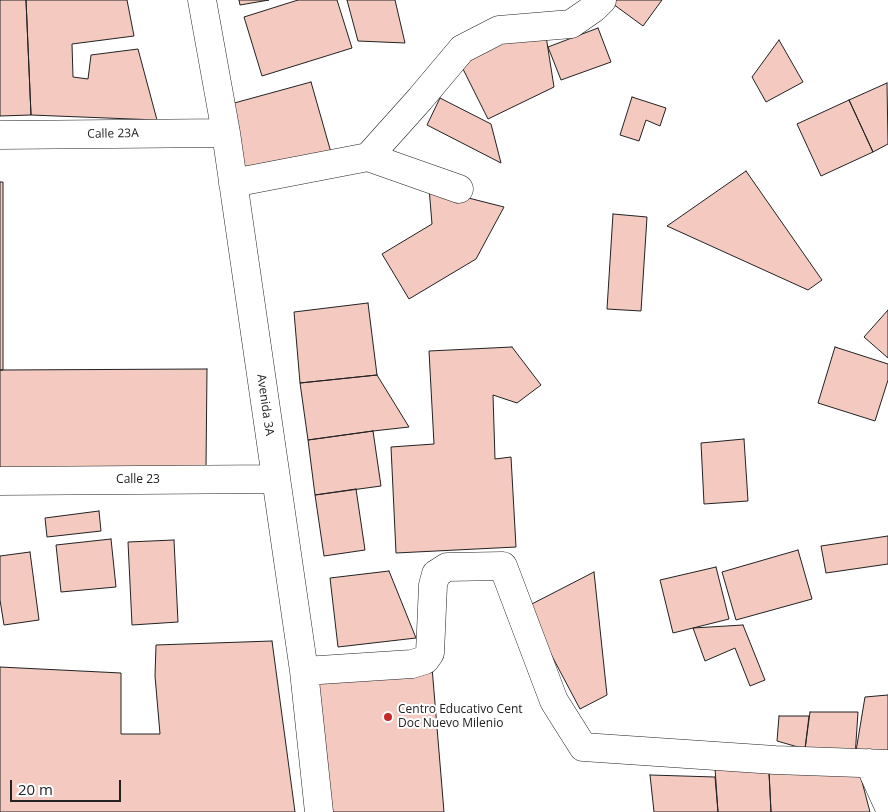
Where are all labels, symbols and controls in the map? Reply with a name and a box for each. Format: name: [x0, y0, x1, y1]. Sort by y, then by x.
street label: Calle 23A: [87, 126, 139, 142]
street label: Avenida 3A: [254, 373, 276, 437]
street label: Calle 23: [116, 473, 160, 487]
place label: Centro Educativo Cent Doc Nuevo Milenio: [398, 703, 523, 731]
marker: Centro Educativo Cent Doc Nuevo Milenio: [382, 711, 394, 723]
scale bar: [12, 770, 124, 802]
text: 20 m: [18, 779, 53, 799]

